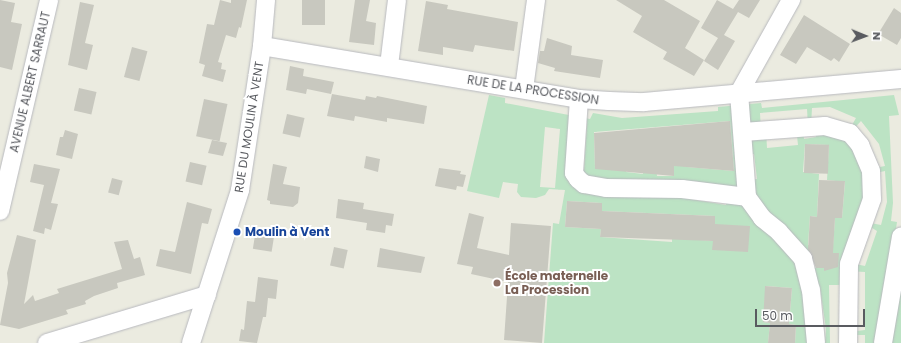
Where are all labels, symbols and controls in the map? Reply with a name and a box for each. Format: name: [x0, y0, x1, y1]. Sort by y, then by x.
street label: AVENUE ALBERT SARRAUT: [7, 10, 53, 154]
north arrow: [845, 16, 885, 56]
text: N: [869, 32, 885, 40]
street label: RUE DU MOULIN À VENT: [232, 60, 266, 194]
street label: RUE DE LA PROCESSION: [466, 72, 600, 108]
place label: Moulin à Vent: [245, 225, 329, 239]
marker: Moulin à Vent: [232, 227, 242, 237]
place label: École maternelle La Procession: [505, 269, 608, 297]
marker: École maternelle La Procession: [492, 278, 502, 288]
scale bar: [757, 301, 867, 327]
text: 50 m: [762, 307, 793, 324]

